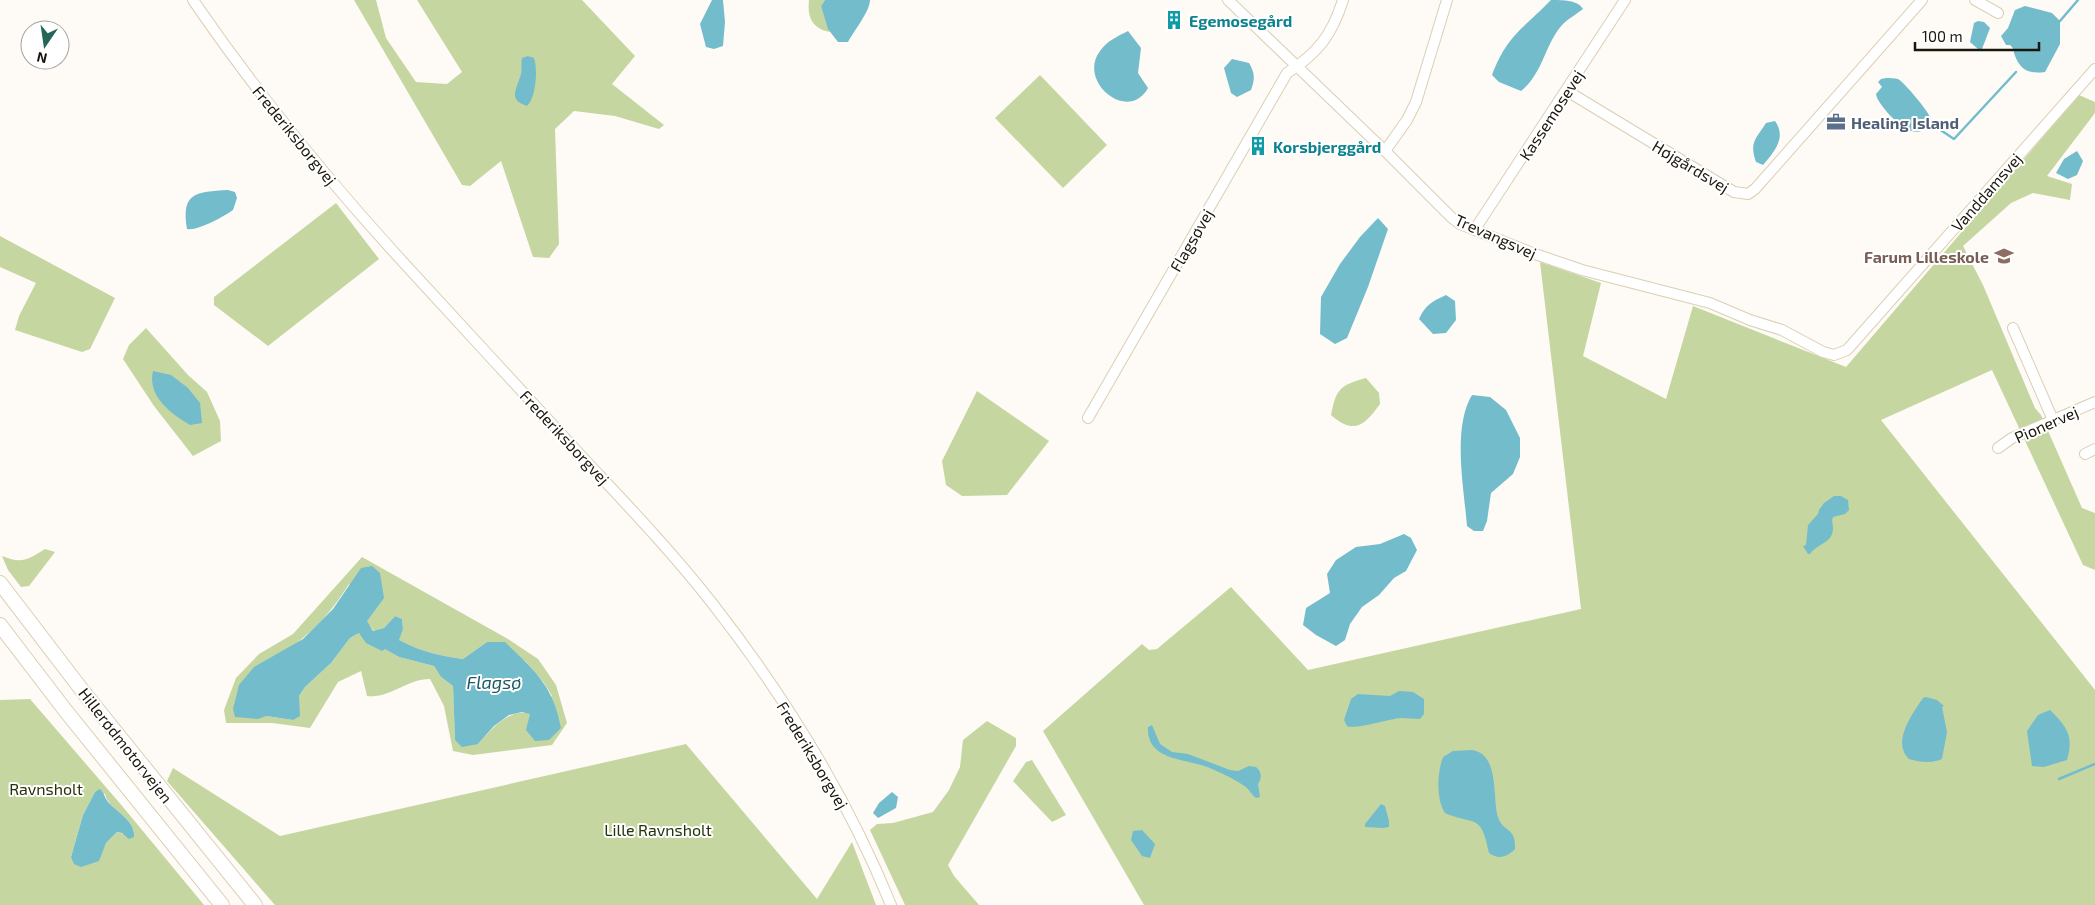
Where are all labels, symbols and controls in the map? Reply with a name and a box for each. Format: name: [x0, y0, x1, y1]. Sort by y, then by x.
building icon: Egemosegård: [1163, 9, 1185, 31]
place label: Egemosegård: [1189, 11, 1292, 30]
north arrow: [20, 20, 70, 70]
scale bar: [1915, 20, 2039, 52]
text: 100 m: [1922, 27, 1963, 45]
text: N: [35, 49, 49, 68]
street label: Kassemosevej: [1515, 66, 1588, 164]
street label: Frederiksborgvej: [248, 82, 341, 189]
office icon: Healing Island: [1825, 111, 1847, 133]
place label: Healing Island: [1851, 113, 1959, 132]
building icon: Korsbjerggård: [1247, 135, 1269, 157]
street label: Højgårdsvej: [1649, 136, 1733, 197]
place label: Korsbjerggård: [1273, 137, 1381, 156]
street label: Vanddamsvej: [1947, 149, 2026, 236]
street label: Flagsøvej: [1165, 205, 1217, 275]
street label: Trevangsvej: [1452, 210, 1540, 263]
school or university icon: Farum Lilleskole: [1993, 245, 2015, 267]
place label: Farum Lilleskole: [1864, 247, 1989, 266]
street label: Frederiksborgvej: [516, 386, 614, 489]
street label: Pionervej: [2011, 402, 2081, 447]
water label: Flagsø: [467, 671, 521, 693]
street label: Hillerødmotorvejen: [74, 684, 177, 807]
street label: Frederiksborgvej: [773, 698, 853, 813]
park label: Ravnsholt: [9, 779, 83, 798]
park label: Lille Ravnsholt: [604, 820, 712, 839]

